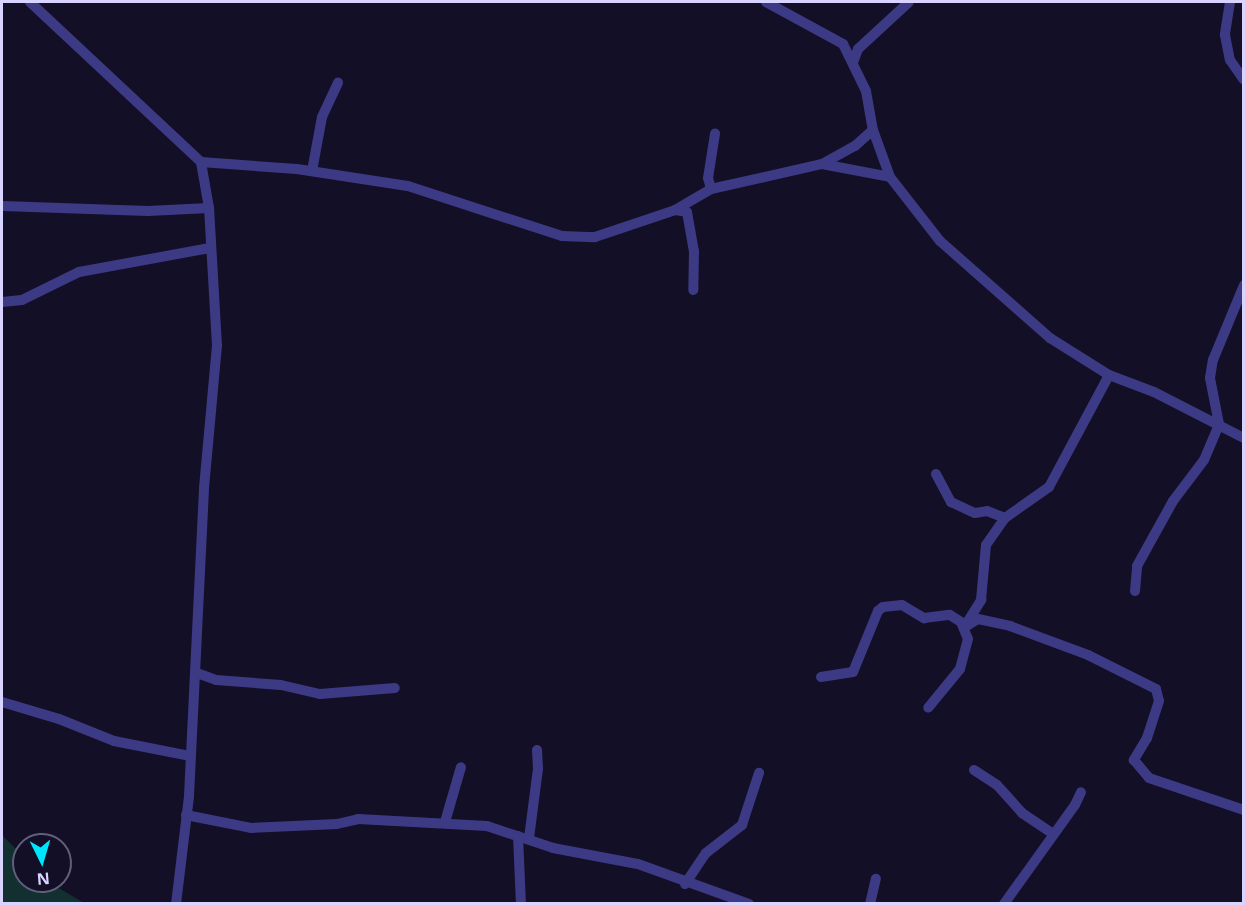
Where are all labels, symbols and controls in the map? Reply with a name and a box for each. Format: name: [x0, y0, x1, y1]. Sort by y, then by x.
north arrow: [12, 833, 72, 893]
text: N: [36, 867, 51, 890]

